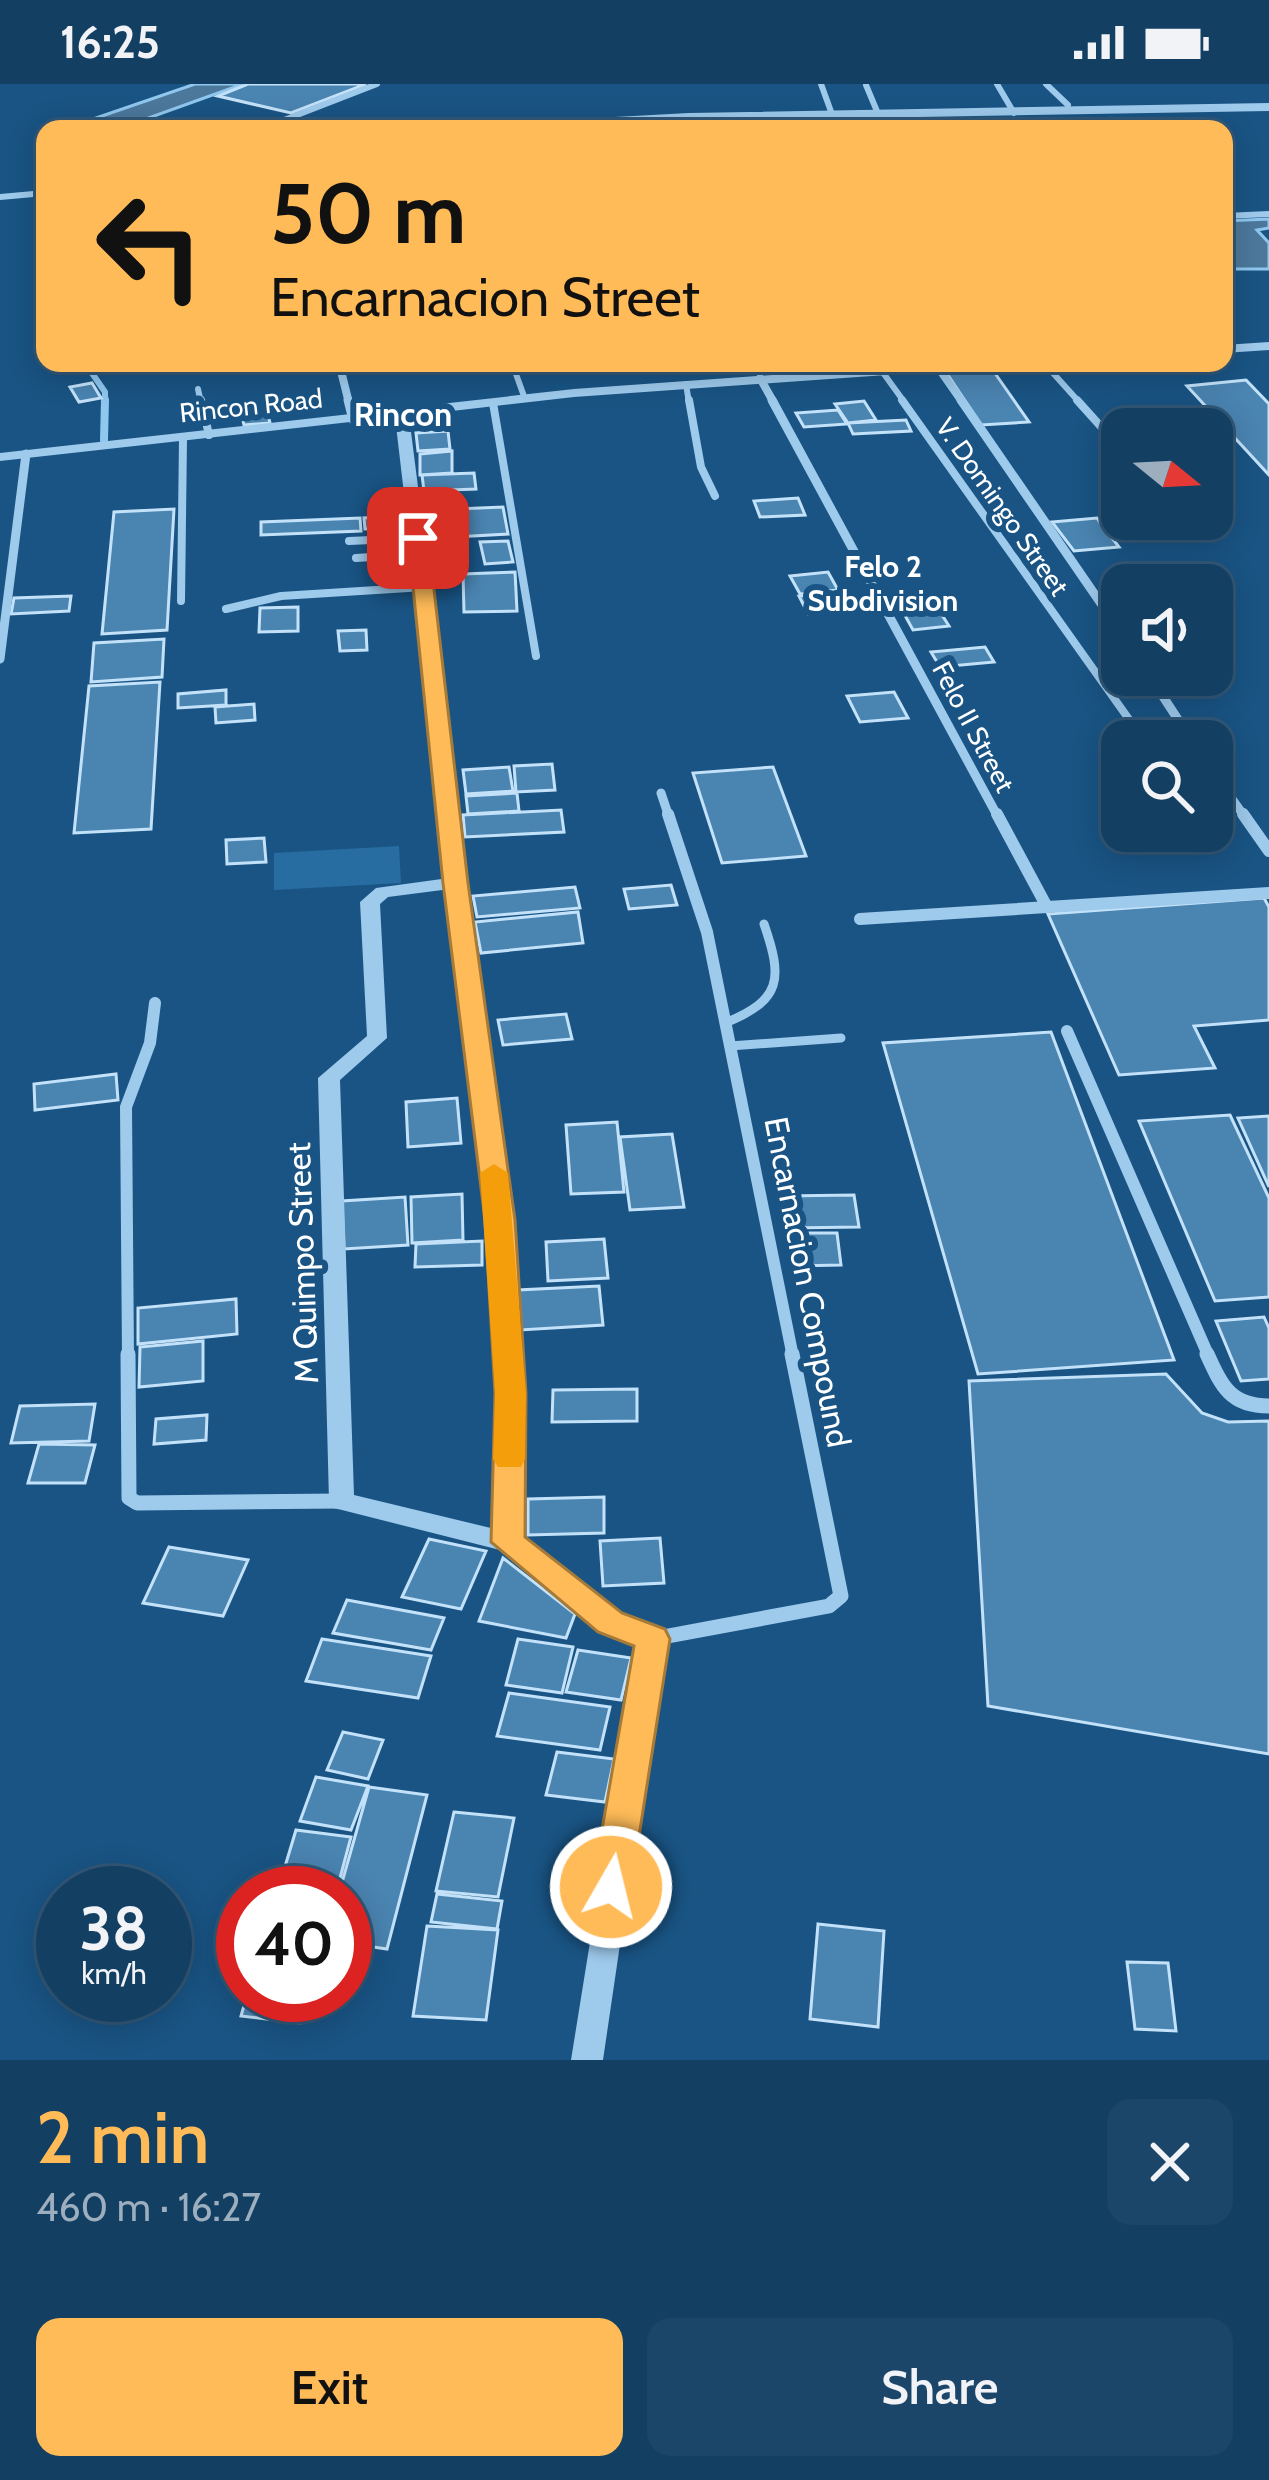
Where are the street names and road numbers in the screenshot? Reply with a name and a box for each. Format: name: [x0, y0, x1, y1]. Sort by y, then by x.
street label: Rincon Road: [178, 382, 324, 429]
street label: V. Domingo Street: [929, 411, 1076, 602]
street label: Felo II Street: [925, 656, 1022, 798]
street label: Encarnacion Compound: [756, 1114, 860, 1450]
street label: M Quimpo Street: [278, 1142, 326, 1384]

